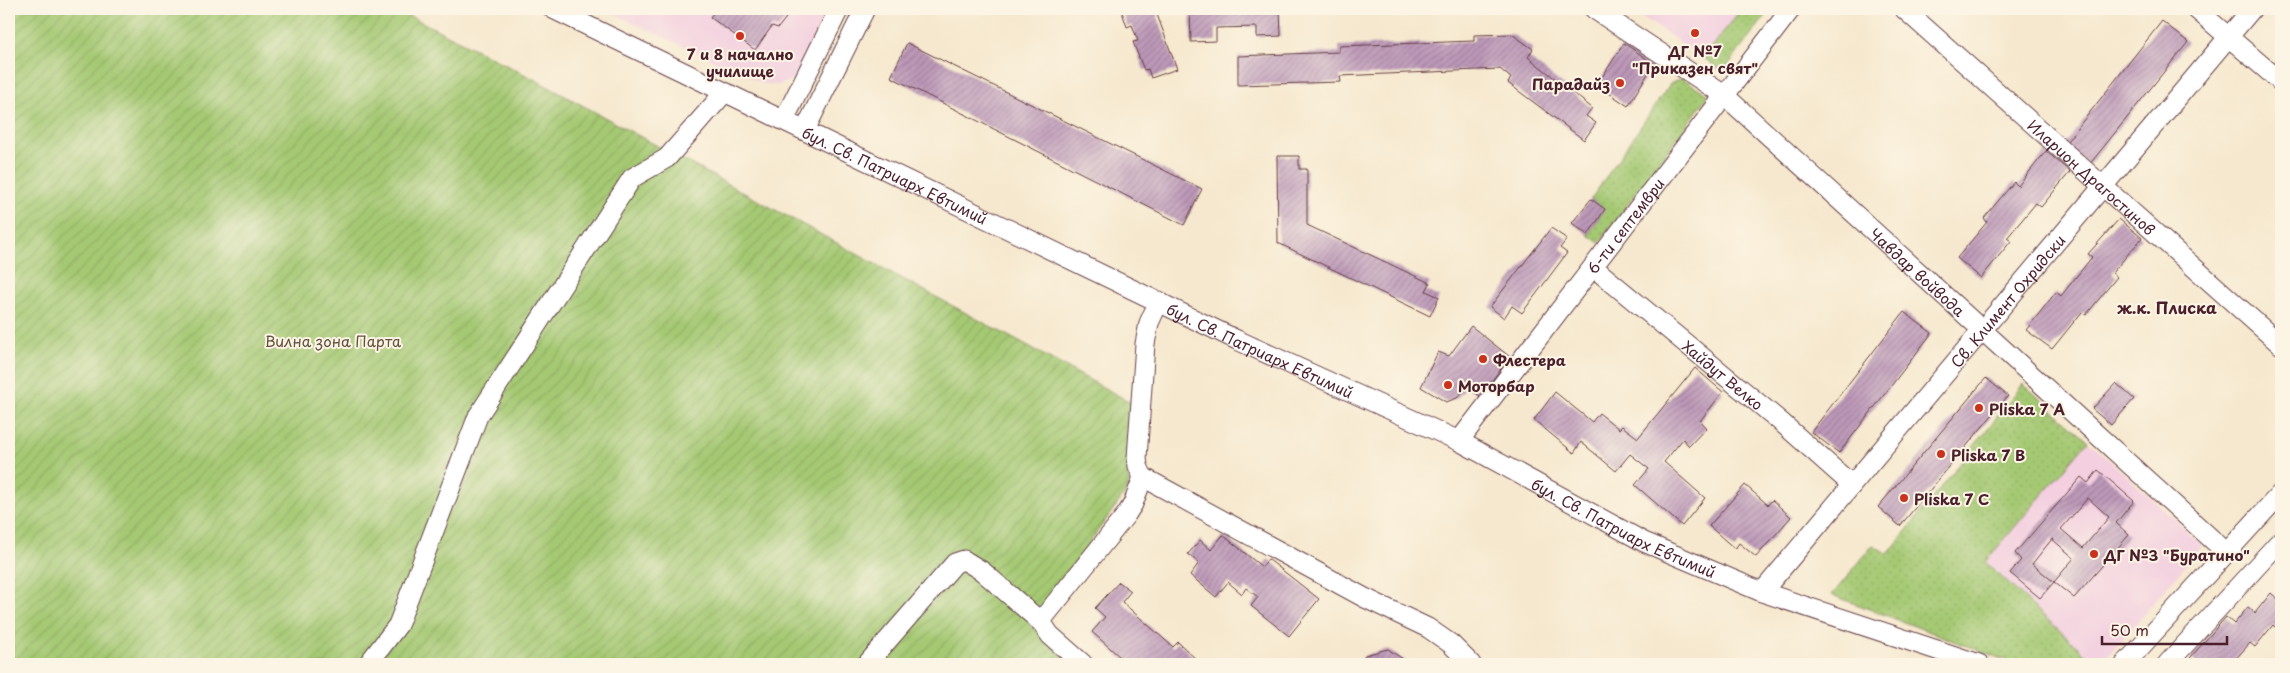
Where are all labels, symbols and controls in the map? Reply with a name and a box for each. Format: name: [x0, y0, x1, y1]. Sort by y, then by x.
marker: ДГ №7 "Приказен свят": [1689, 27, 1701, 39]
marker: 7 и 8 начално училище: [734, 30, 746, 42]
place label: ДГ №7 "Приказен свят": [1632, 39, 1758, 79]
place label: 7 и 8 начално училище: [687, 42, 794, 82]
place label: Парадайз: [1532, 72, 1610, 95]
marker: Парадайз: [1614, 77, 1626, 89]
street label: Иларион Драгостинов: [2023, 113, 2161, 240]
street label: бул. Св. Патриарх Евтимий: [798, 120, 992, 229]
street label: 6-ти септември: [1580, 173, 1669, 278]
street label: Чавдар войвода: [1865, 222, 1971, 322]
street label: Св. Климент Охридски: [1944, 229, 2070, 372]
district label: ж.к. Плиска: [2117, 295, 2217, 319]
street label: бул. Св. Патриарх Евтимий: [1163, 296, 1357, 403]
park label: Вилна зона Парта: [265, 329, 402, 352]
street label: Хайдут Велко: [1678, 334, 1769, 415]
place label: Флестера: [1493, 348, 1566, 371]
marker: Флестера: [1477, 353, 1489, 365]
place label: Моторбар: [1458, 374, 1535, 397]
marker: Моторбар: [1442, 379, 1454, 391]
place label: Pliska 7 A: [1989, 397, 2065, 420]
marker: Pliska 7 A: [1973, 402, 1985, 414]
place label: Pliska 7 B: [1951, 443, 2025, 466]
marker: Pliska 7 B: [1935, 448, 1947, 460]
street label: бул. Св. Патриарх Евтимий: [1528, 471, 1720, 583]
place label: Pliska 7 C: [1914, 487, 1989, 510]
marker: Pliska 7 C: [1898, 492, 1910, 504]
place label: ДГ №3 "Буратино": [2103, 543, 2250, 566]
marker: ДГ №3 "Буратино": [2088, 548, 2100, 560]
scale bar: [2102, 613, 2228, 645]
text: 50 m: [2110, 618, 2149, 641]

